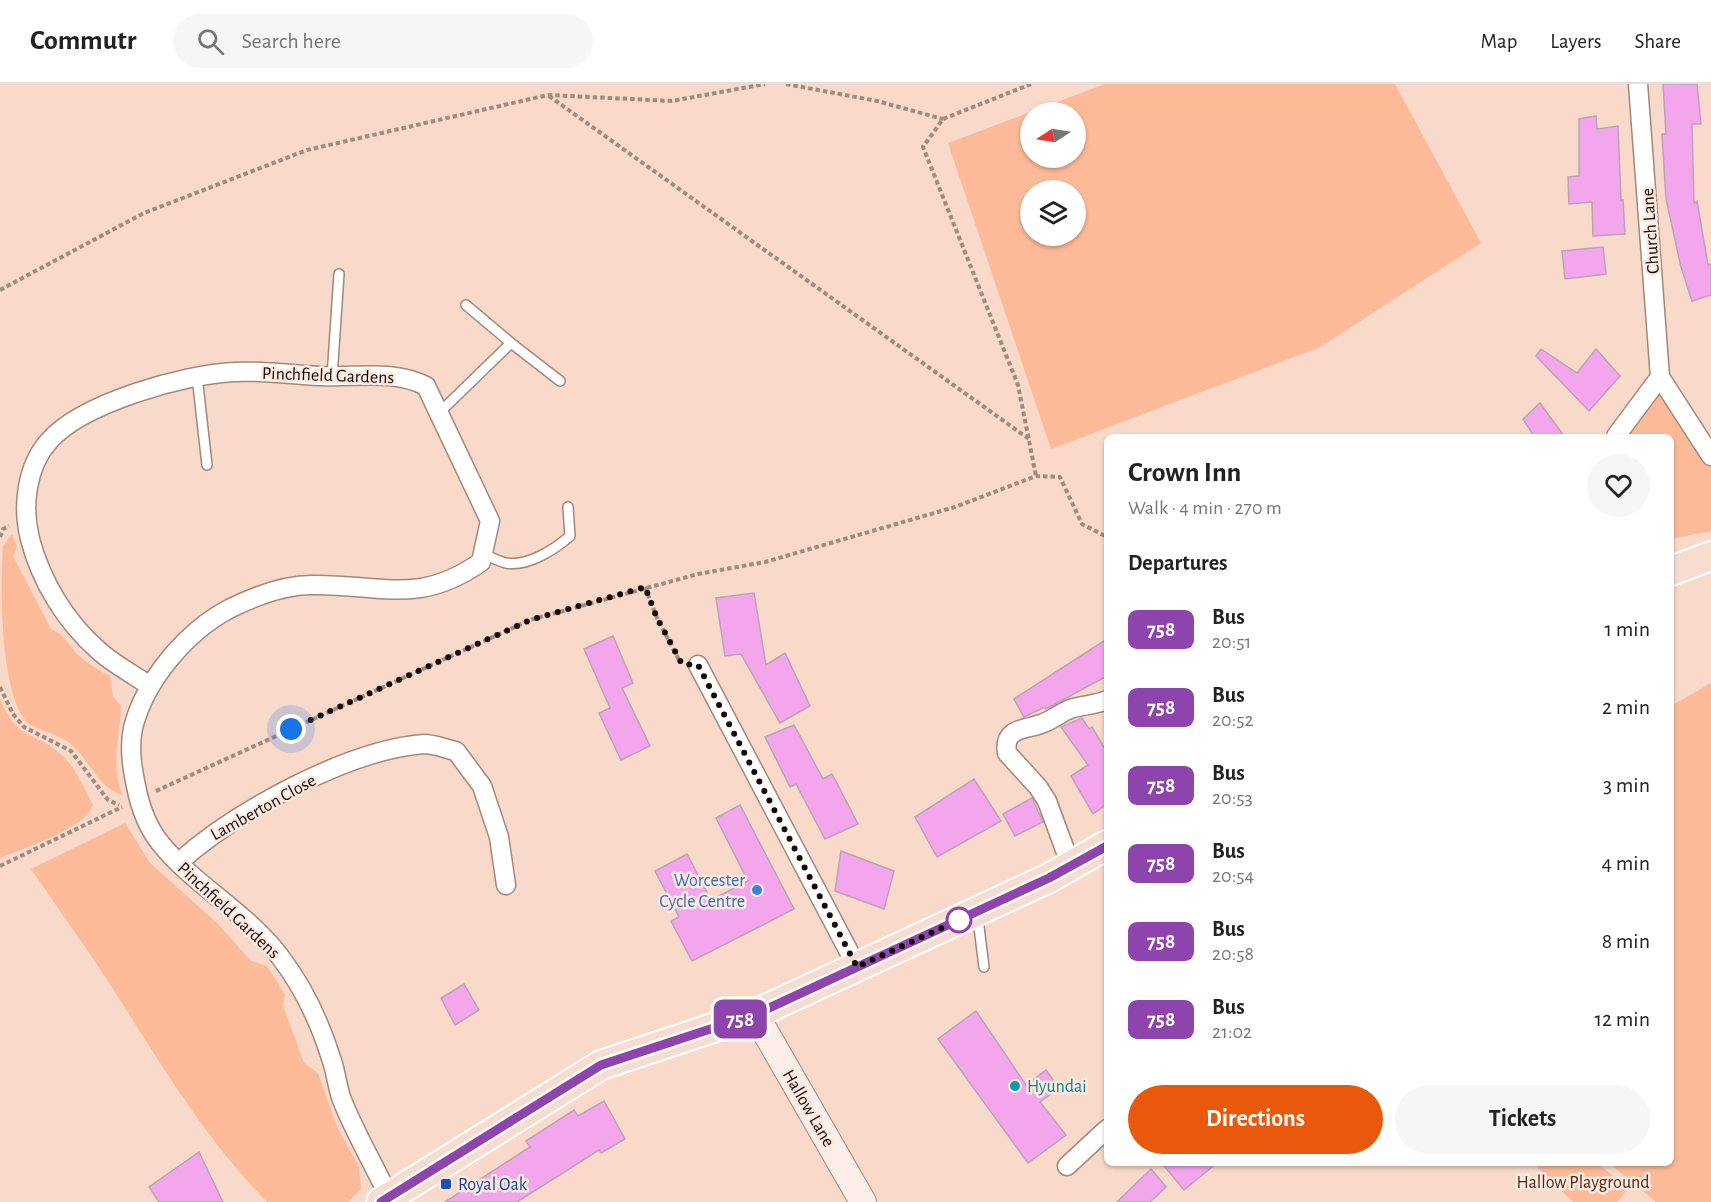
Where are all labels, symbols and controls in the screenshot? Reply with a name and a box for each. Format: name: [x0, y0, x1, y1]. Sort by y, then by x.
search box: [173, 14, 593, 68]
icon: search: [194, 25, 227, 58]
text: Commutr: [30, 27, 137, 55]
text: Search here: [242, 30, 341, 52]
text: Map: [1481, 31, 1517, 52]
text: Layers: [1550, 31, 1601, 52]
text: Share: [1634, 31, 1681, 52]
north arrow: [1020, 102, 1086, 168]
map controls: [1020, 102, 1086, 246]
button: layers: [1020, 180, 1086, 246]
street label: Church Lane: [1639, 187, 1663, 274]
street label: Pinchfield Gardens: [262, 365, 394, 387]
button: heart: [1587, 454, 1650, 517]
text: Crown Inn: [1128, 459, 1241, 487]
text: Walk · 4 min · 270 m: [1128, 498, 1282, 518]
text: Departures: [1128, 552, 1228, 574]
text: Bus: [1212, 606, 1245, 628]
text: 1 min: [1605, 618, 1650, 640]
text: 758: [1147, 619, 1175, 640]
text: 20:51: [1212, 632, 1251, 652]
text: Bus: [1212, 684, 1245, 706]
text: 2 min: [1602, 696, 1650, 718]
text: 758: [1147, 697, 1175, 718]
text: 20:52: [1212, 710, 1254, 730]
your location: [276, 714, 306, 744]
text: Bus: [1212, 762, 1245, 784]
street label: Lamberton Close: [208, 772, 319, 844]
text: 3 min: [1603, 774, 1650, 796]
text: 758: [1147, 775, 1175, 796]
text: 20:53: [1212, 788, 1253, 808]
text: Bus: [1212, 840, 1245, 862]
text: 4 min: [1602, 852, 1650, 874]
text: 758: [1147, 853, 1175, 874]
street label: Pinchfield Gardens: [174, 859, 283, 962]
text: 20:54: [1212, 866, 1254, 886]
place label: Worcester Cycle Centre: [659, 872, 745, 911]
marker: Worcester Cycle Centre: [750, 883, 764, 897]
unlabelled marker: [946, 907, 972, 933]
text: Bus: [1212, 918, 1245, 940]
text: 8 min: [1602, 930, 1650, 952]
text: 758: [1147, 931, 1175, 952]
text: 20:58: [1212, 944, 1254, 964]
text: Bus: [1212, 996, 1245, 1018]
line badge: 758: [706, 1000, 774, 1038]
text: 12 min: [1595, 1008, 1650, 1030]
text: 758: [726, 1009, 754, 1030]
text: 758: [1147, 1009, 1175, 1030]
text: 21:02: [1212, 1022, 1252, 1042]
street label: Hallow Lane: [779, 1067, 837, 1150]
place label: Hyundai: [1027, 1078, 1087, 1096]
marker: Hyundai: [1008, 1079, 1022, 1093]
button: Directions: [1128, 1085, 1383, 1154]
button: Tickets: [1395, 1085, 1650, 1154]
park label: Hallow Playground: [1516, 1174, 1650, 1192]
place label: Royal Oak: [458, 1176, 528, 1194]
marker: Royal Oak: [439, 1177, 453, 1191]

